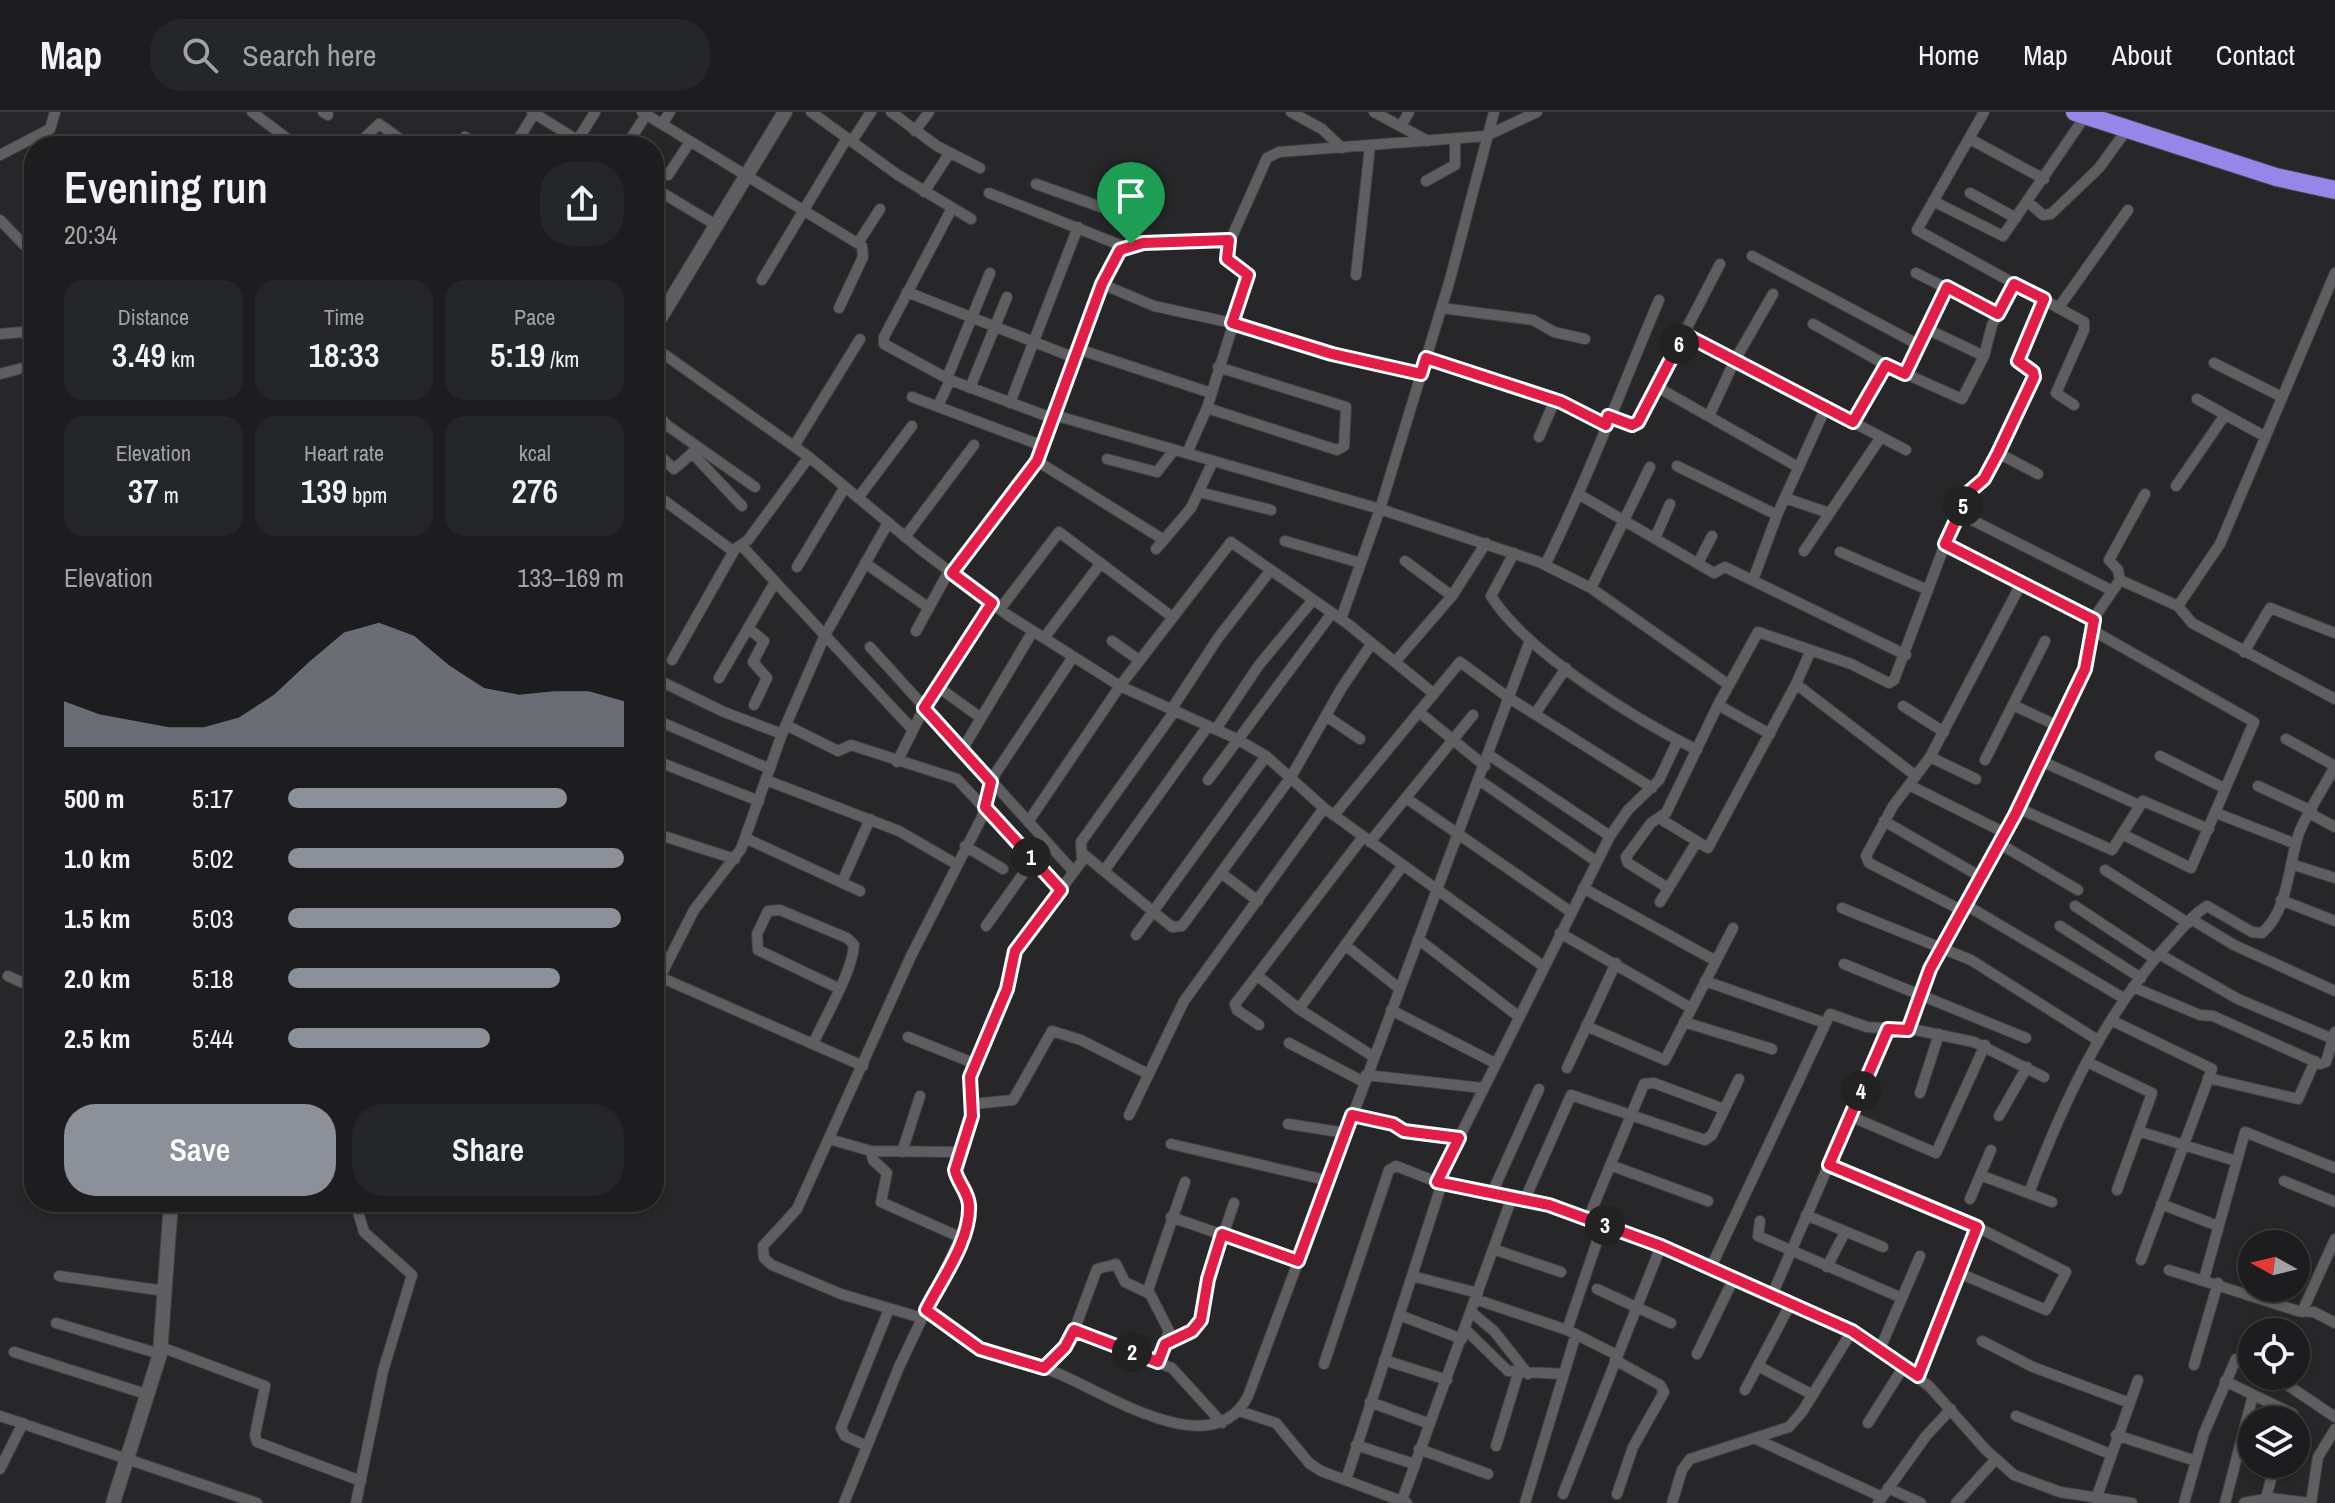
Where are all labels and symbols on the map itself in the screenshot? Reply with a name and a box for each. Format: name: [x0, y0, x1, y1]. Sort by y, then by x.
pin: [1097, 162, 1165, 244]
pin: 6: [1659, 324, 1699, 364]
pin: 5: [1943, 486, 1983, 526]
pin: 1: [1011, 837, 1051, 877]
pin: 4: [1841, 1071, 1881, 1111]
pin: 3: [1585, 1205, 1625, 1245]
north arrow: [2238, 1230, 2310, 1302]
pin: 2: [1112, 1332, 1152, 1372]

